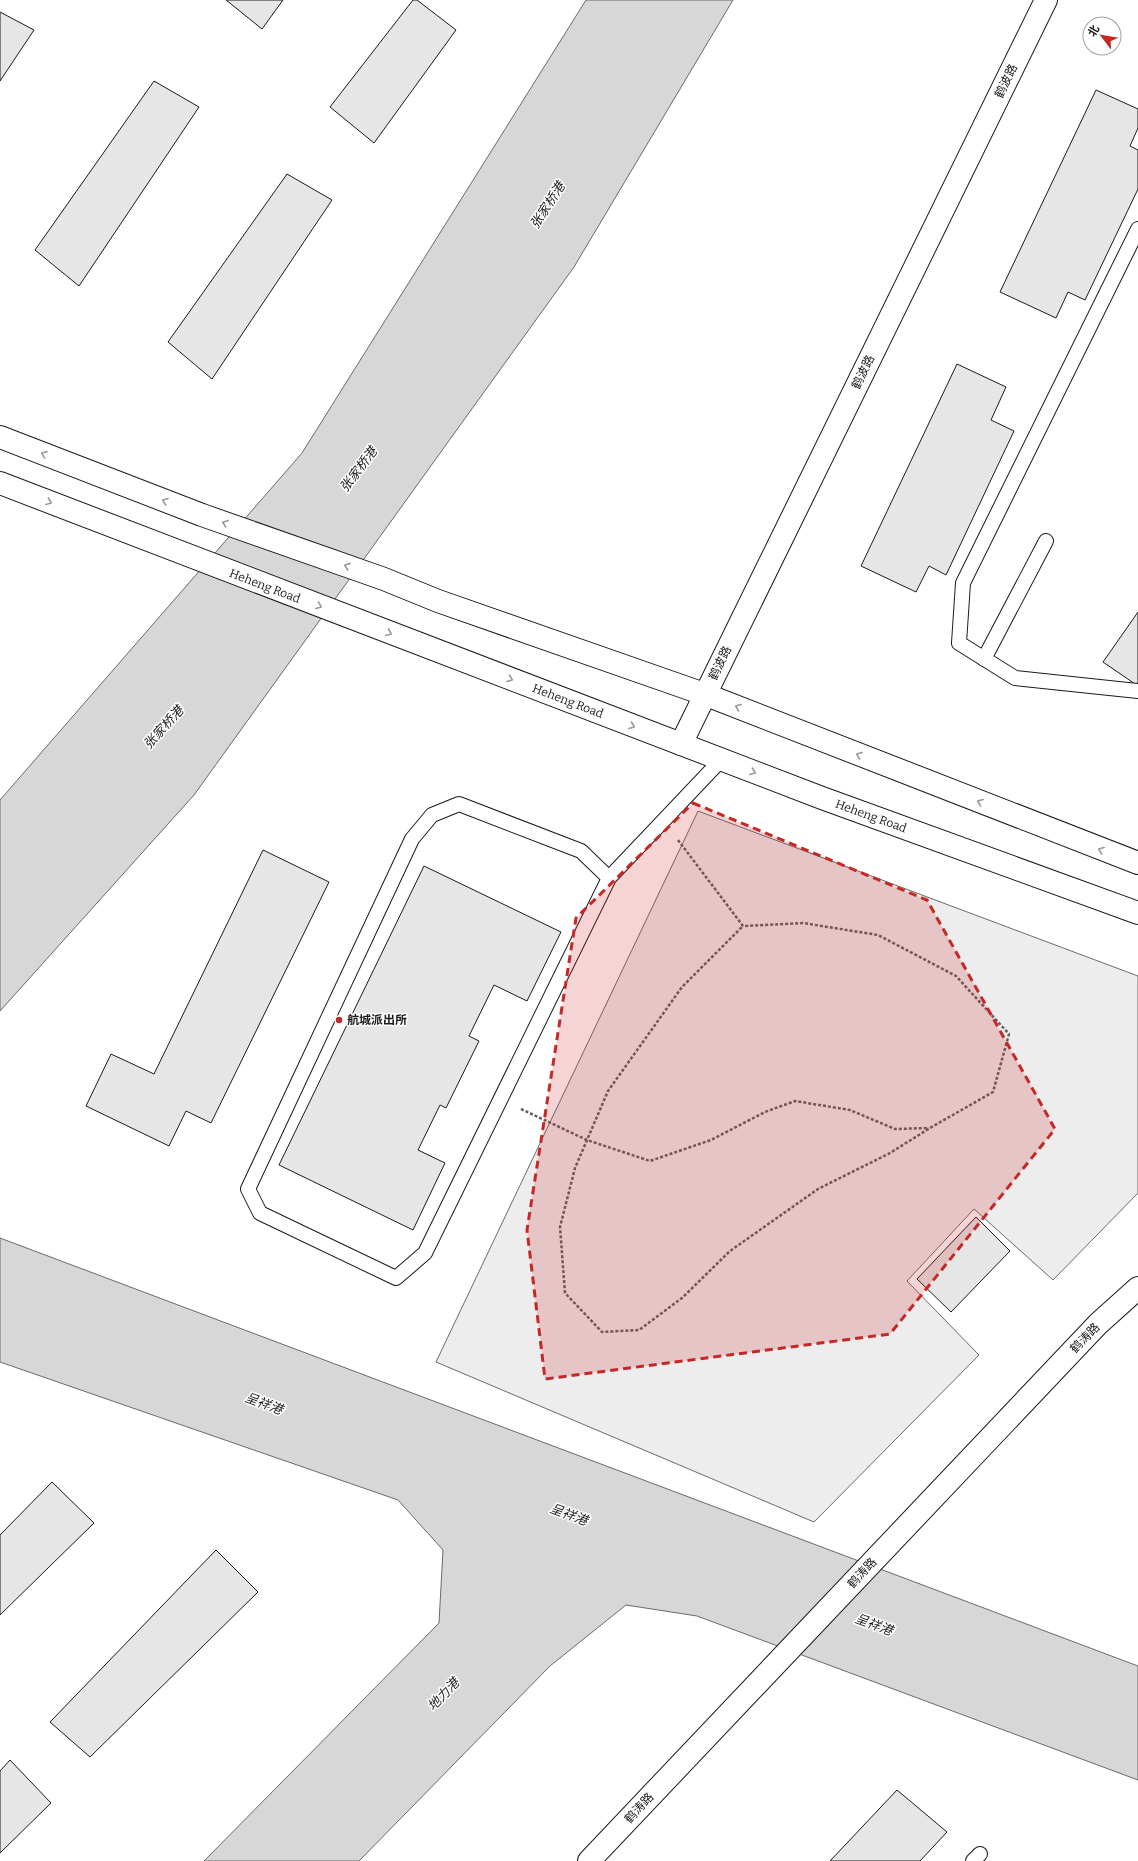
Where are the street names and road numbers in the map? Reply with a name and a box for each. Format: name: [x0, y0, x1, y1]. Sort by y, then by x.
street label: 鹤波路: [992, 62, 1020, 100]
street label: 鹤波路: [849, 353, 877, 391]
street label: Heheng Road: [228, 566, 302, 606]
street label: 鹤波路: [706, 644, 734, 682]
street label: Heheng Road: [531, 681, 605, 721]
street label: Heheng Road: [833, 797, 909, 835]
street label: 鹤涛路: [1067, 1320, 1103, 1356]
street label: 鹤涛路: [845, 1555, 879, 1591]
street label: 鹤涛路: [622, 1790, 656, 1826]

